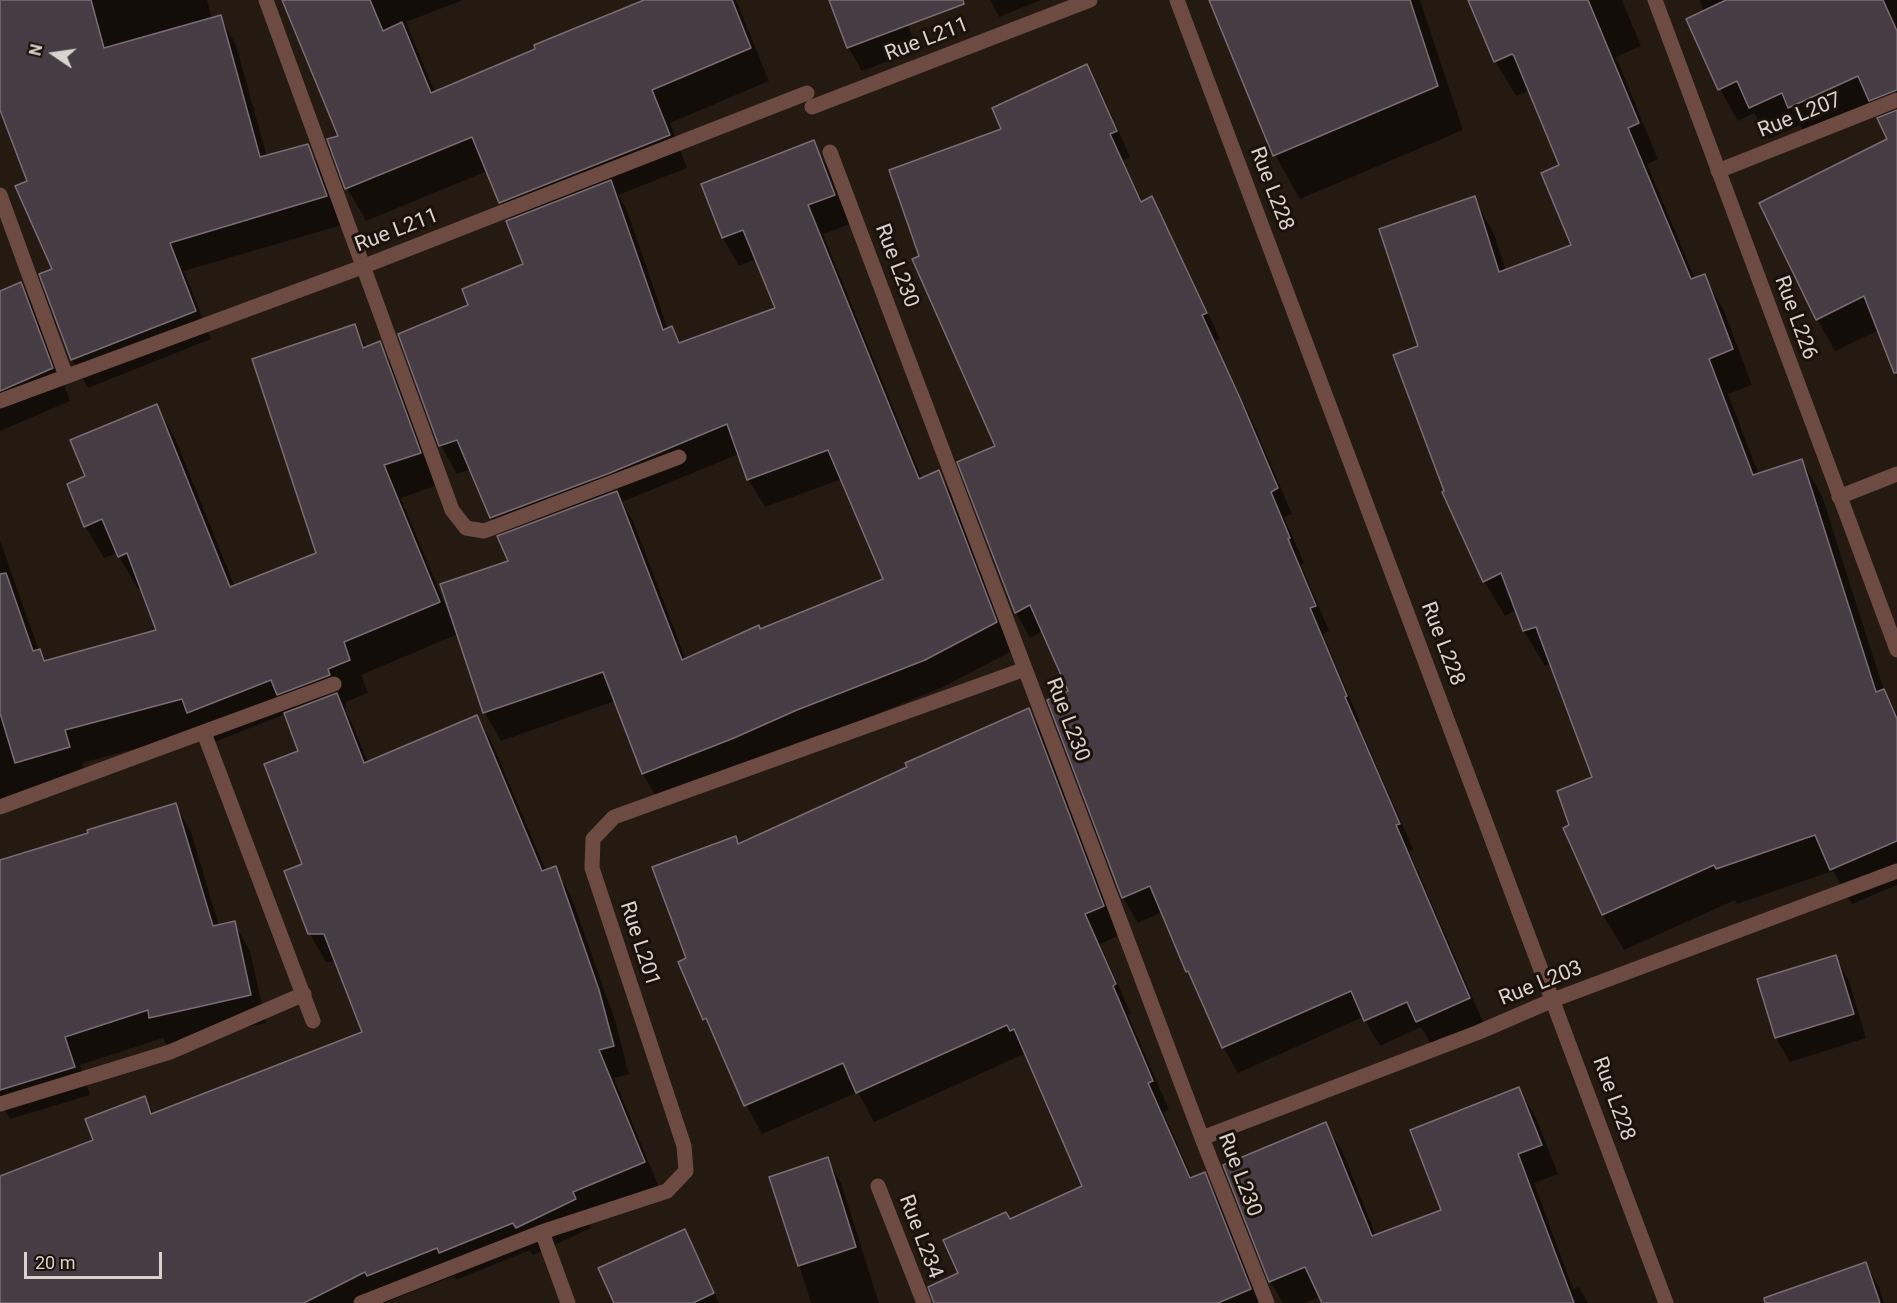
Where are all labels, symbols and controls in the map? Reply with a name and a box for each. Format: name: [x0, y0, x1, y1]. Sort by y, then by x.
street label: Rue L211: [882, 13, 972, 67]
north arrow: [24, 24, 84, 84]
text: N: [25, 42, 46, 57]
street label: Rue L207: [1755, 88, 1845, 144]
street label: Rue L228: [1244, 144, 1298, 234]
street label: Rue L211: [352, 204, 442, 258]
street label: Rue L230: [869, 221, 923, 311]
street label: Rue L226: [1768, 273, 1822, 363]
street label: Rue L228: [1415, 599, 1469, 689]
street label: Rue L230: [1040, 675, 1094, 765]
street label: Rue L201: [613, 898, 665, 990]
street label: Rue L203: [1496, 956, 1586, 1012]
street label: Rue L228: [1586, 1054, 1640, 1144]
street label: Rue L230: [1212, 1130, 1266, 1220]
street label: Rue L234: [893, 1192, 947, 1282]
scale bar: [27, 1240, 165, 1278]
text: 20 m: [35, 1252, 75, 1273]

